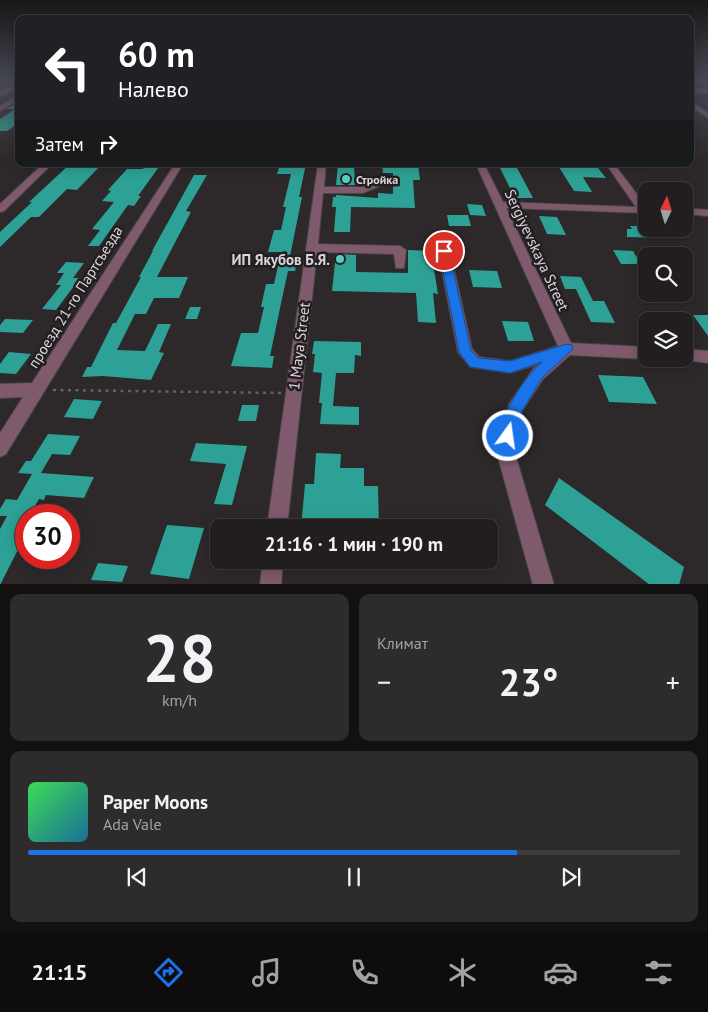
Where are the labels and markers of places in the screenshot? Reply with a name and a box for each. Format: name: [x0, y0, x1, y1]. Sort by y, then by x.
place label: Стройка: [356, 172, 398, 187]
marker: Стройка: [340, 173, 352, 185]
pin: [423, 230, 465, 272]
place label: ИП Якубов Б.Я.: [232, 250, 330, 269]
marker: ИП Якубов Б.Я.: [334, 253, 346, 265]

